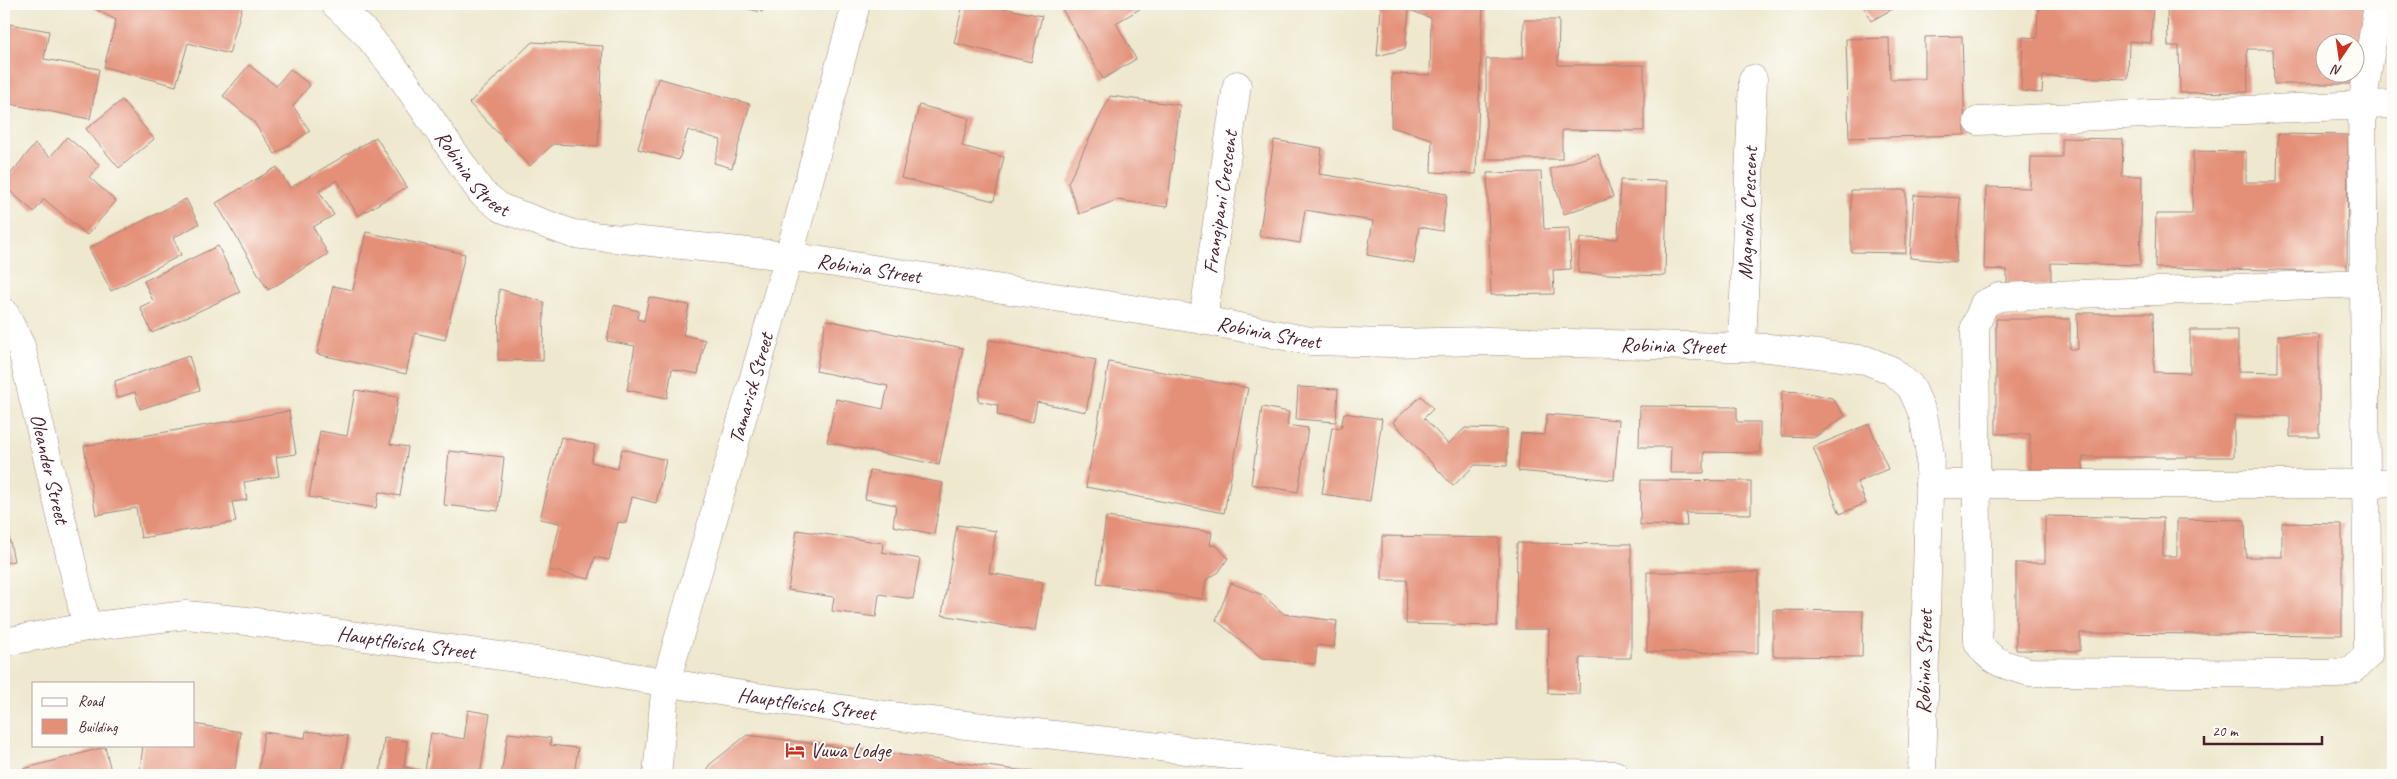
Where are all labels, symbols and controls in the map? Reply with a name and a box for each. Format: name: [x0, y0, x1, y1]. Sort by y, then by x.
north arrow: [2314, 32, 2364, 82]
text: N: [2329, 60, 2343, 79]
street label: Robinia Street: [429, 125, 514, 223]
street label: Frangipani Crescent: [1197, 127, 1244, 275]
street label: Magnolia Crescent: [1732, 144, 1763, 280]
street label: Robinia Street: [815, 248, 925, 290]
street label: Robinia Street: [1215, 310, 1323, 355]
street label: Tamarisk Street: [722, 328, 780, 447]
street label: Robinia Street: [1620, 331, 1728, 360]
street label: Oleander Street: [24, 411, 76, 528]
street label: Robinia Street: [1910, 607, 1938, 714]
street label: Hauptfleisch Street: [336, 620, 479, 665]
street label: Hauptfleisch Street: [736, 681, 879, 727]
legend: [32, 682, 195, 746]
text: Road: [78, 692, 105, 711]
scale bar: [2204, 714, 2322, 746]
text: Building: [78, 718, 118, 737]
text: 20 m: [2212, 722, 2239, 741]
place label: Vuwa Lodge: [810, 737, 893, 763]
hotel icon: Vuwa Lodge: [784, 739, 806, 761]

